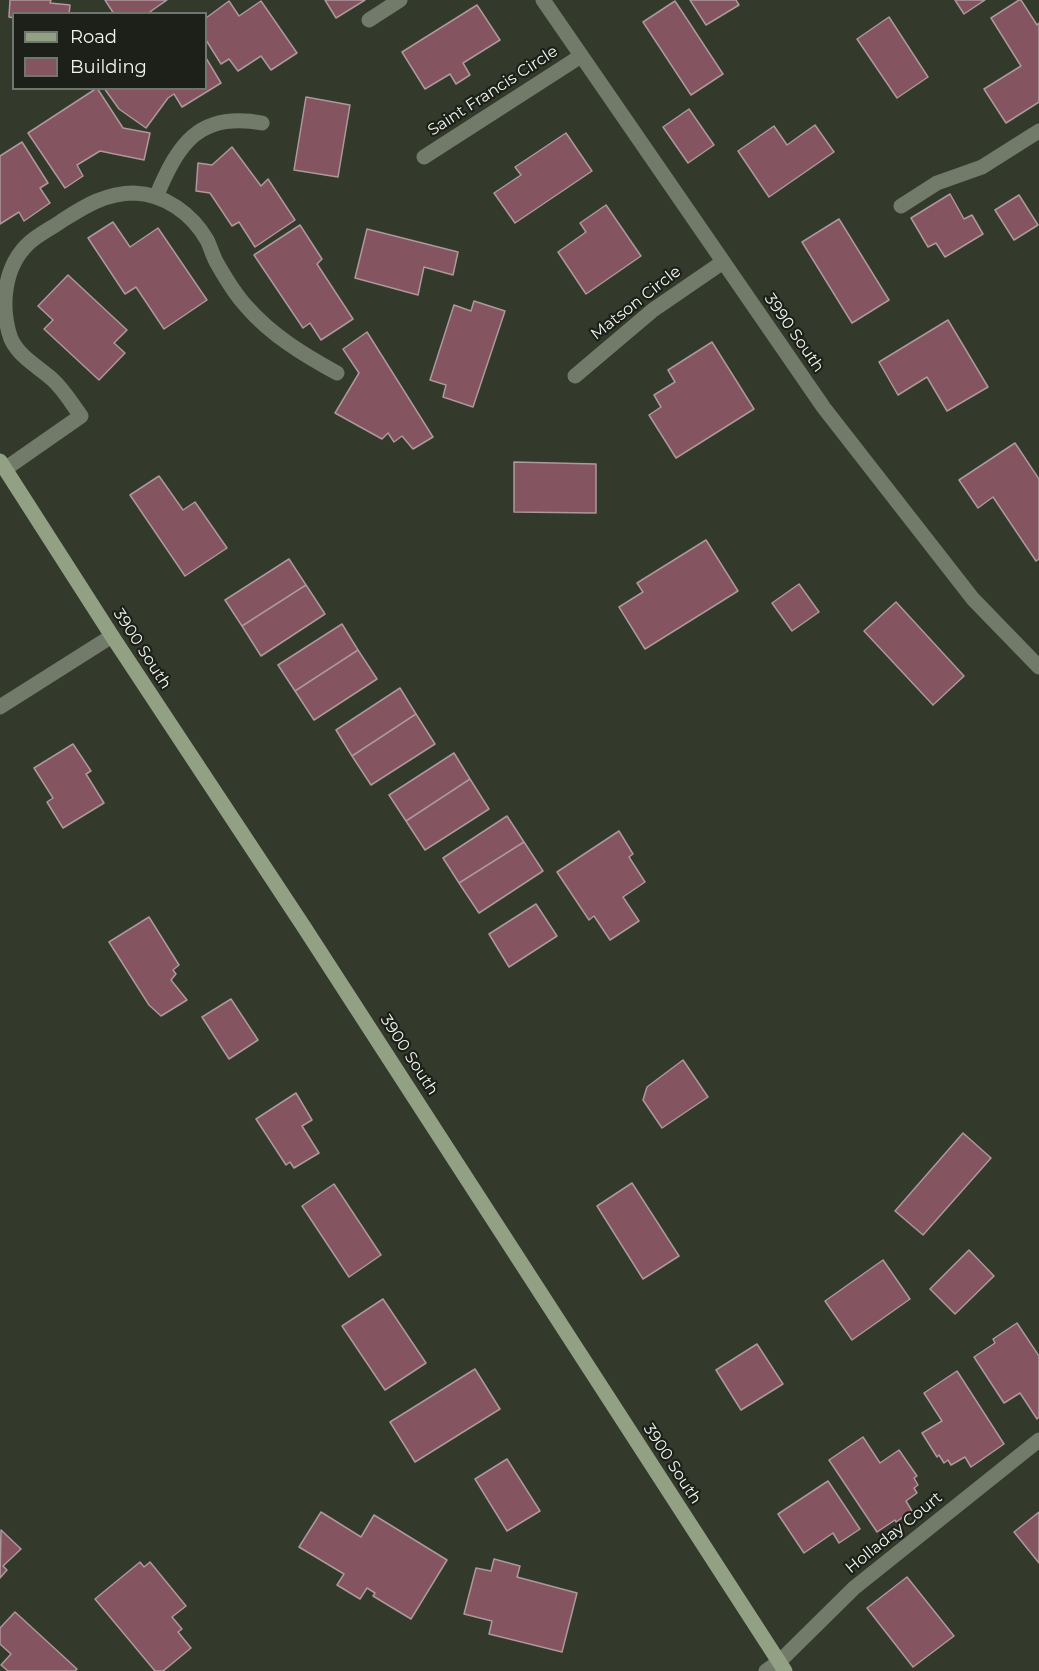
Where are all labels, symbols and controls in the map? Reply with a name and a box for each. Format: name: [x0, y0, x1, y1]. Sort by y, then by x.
legend: [12, 12, 207, 90]
text: Road: [70, 26, 117, 48]
street label: Saint Francis Circle: [424, 42, 562, 140]
text: Building: [70, 56, 147, 78]
street label: Matson Circle: [587, 262, 685, 344]
street label: 3990 South: [760, 290, 828, 376]
street label: 3900 South: [109, 605, 175, 693]
street label: 3900 South: [376, 1011, 442, 1099]
street label: 3900 South: [639, 1420, 705, 1508]
street label: Holladay Court: [842, 1488, 946, 1578]

